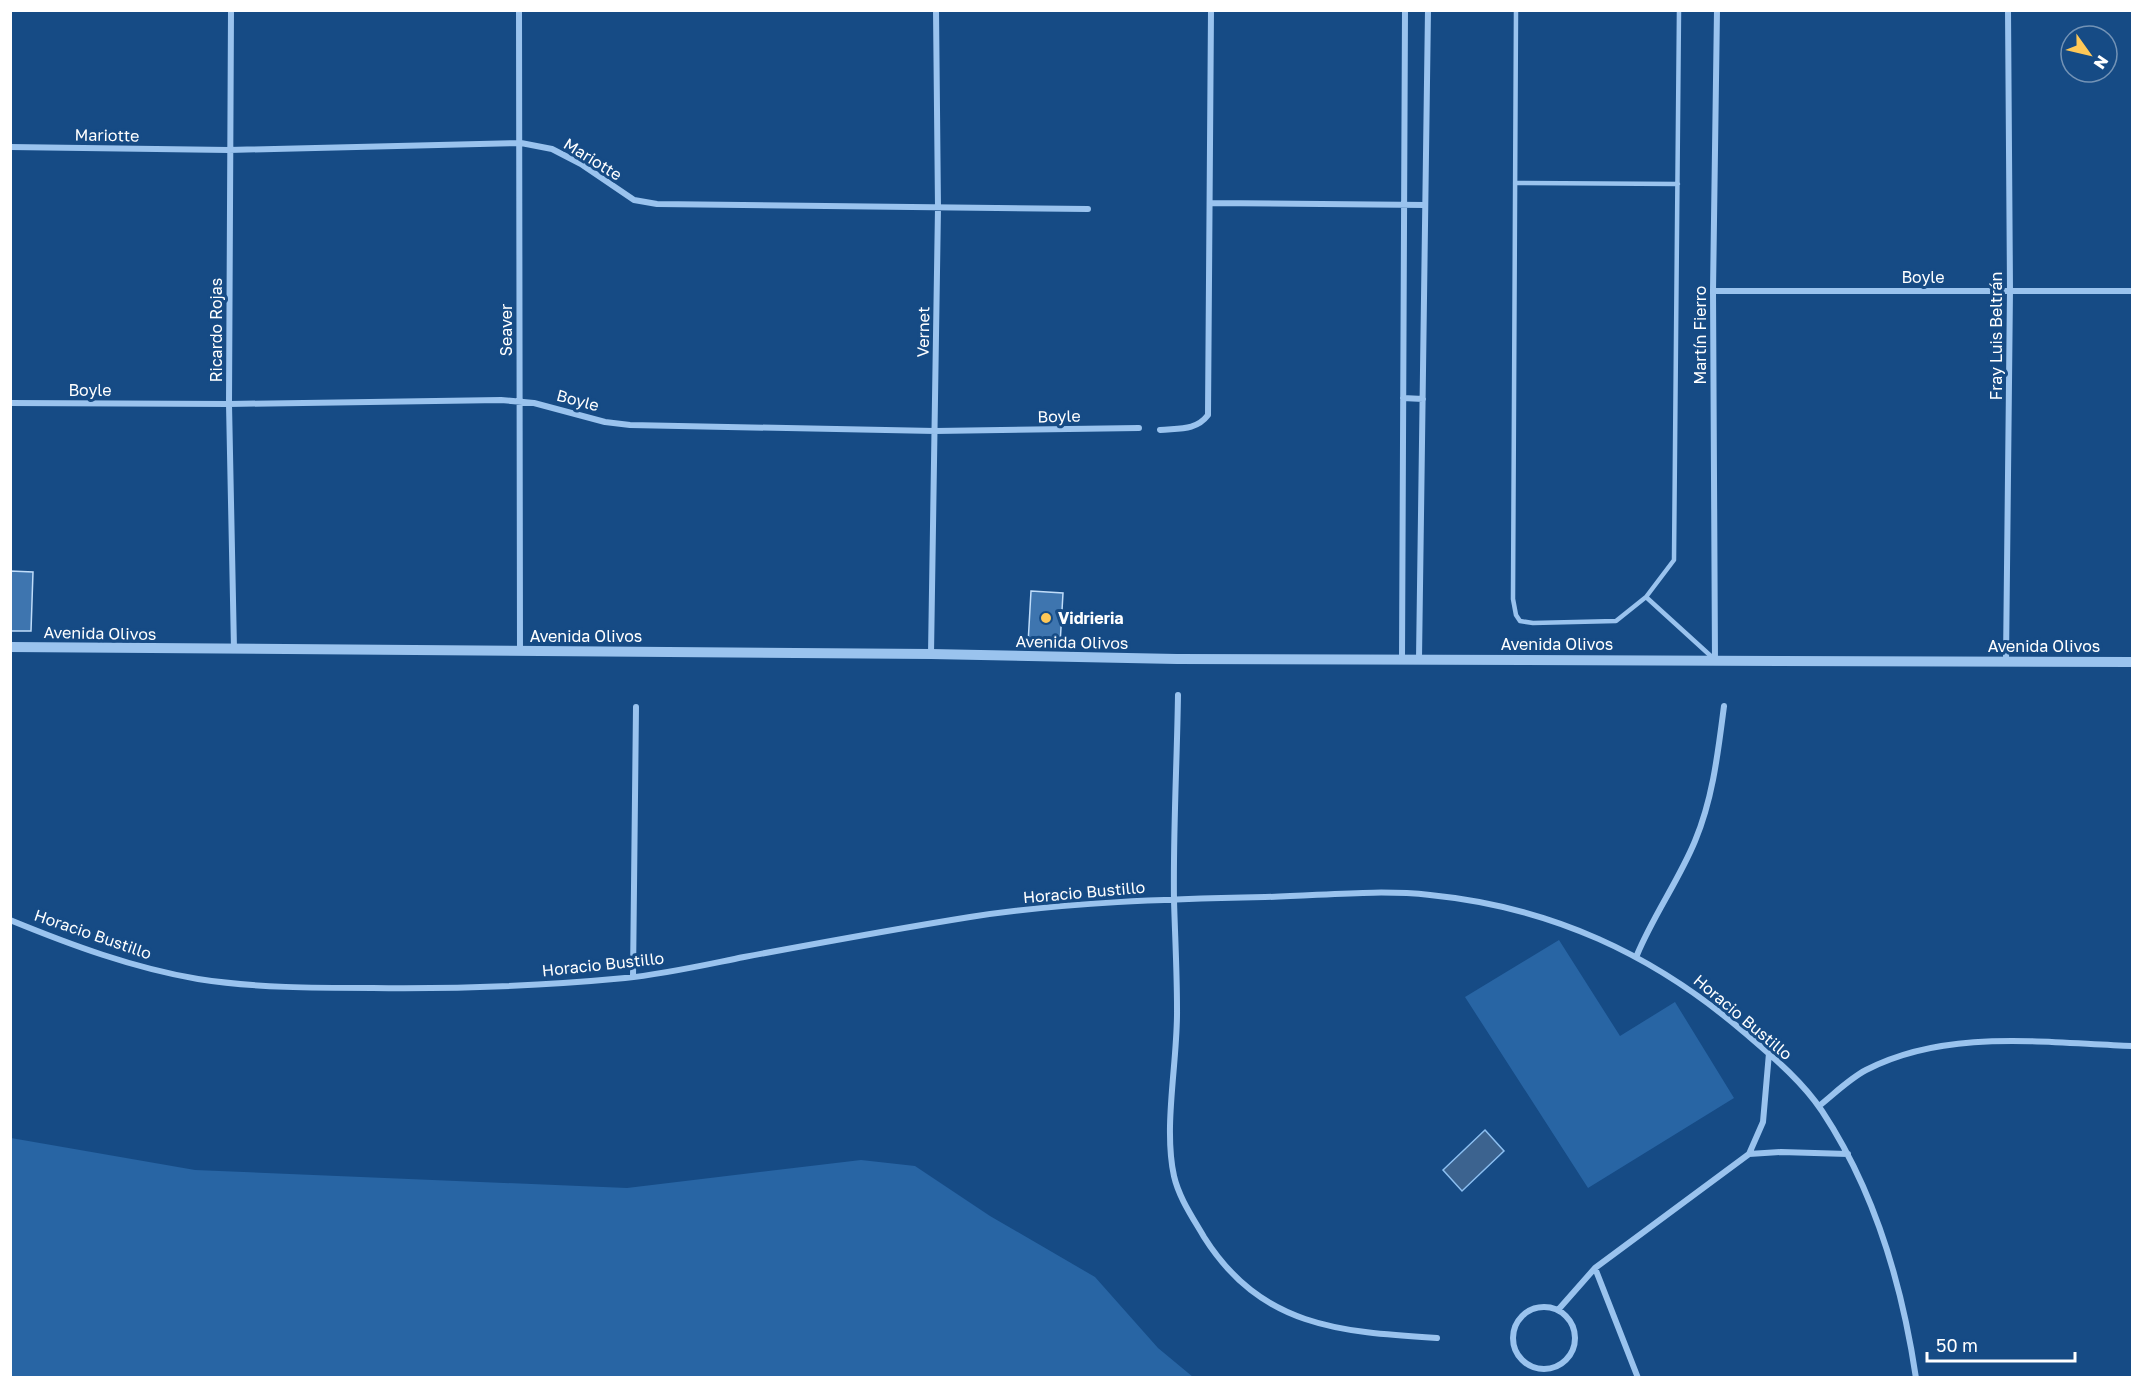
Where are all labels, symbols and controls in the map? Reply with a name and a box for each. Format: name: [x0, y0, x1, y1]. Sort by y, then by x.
north arrow: [2059, 24, 2119, 84]
text: N: [2090, 52, 2113, 73]
street label: Mariotte: [74, 124, 140, 146]
street label: Mariotte: [560, 133, 626, 185]
street label: Boyle: [1901, 267, 1945, 287]
street label: Fray Luis Beltrán: [1986, 272, 2006, 400]
street label: Ricardo Rojas: [206, 278, 226, 382]
street label: Martín Fierro: [1690, 286, 1710, 384]
street label: Seaver: [496, 304, 516, 356]
street label: Vernet: [913, 306, 933, 358]
street label: Boyle: [68, 380, 112, 400]
street label: Boyle: [555, 385, 601, 415]
street label: Boyle: [1037, 406, 1081, 426]
place label: Vidrieria: [1058, 608, 1124, 628]
marker: Vidrieria: [1039, 611, 1053, 625]
street label: Avenida Olivos: [44, 622, 156, 644]
street label: Avenida Olivos: [530, 626, 642, 646]
street label: Avenida Olivos: [1016, 631, 1128, 653]
street label: Avenida Olivos: [1501, 634, 1613, 654]
street label: Avenida Olivos: [1988, 636, 2100, 656]
street label: Horacio Bustillo: [1022, 877, 1146, 907]
street label: Horacio Bustillo: [32, 905, 154, 963]
street label: Horacio Bustillo: [541, 948, 665, 980]
street label: Horacio Bustillo: [1690, 970, 1796, 1064]
scale bar: [1927, 1325, 2076, 1363]
text: 50 m: [1936, 1334, 1978, 1356]

